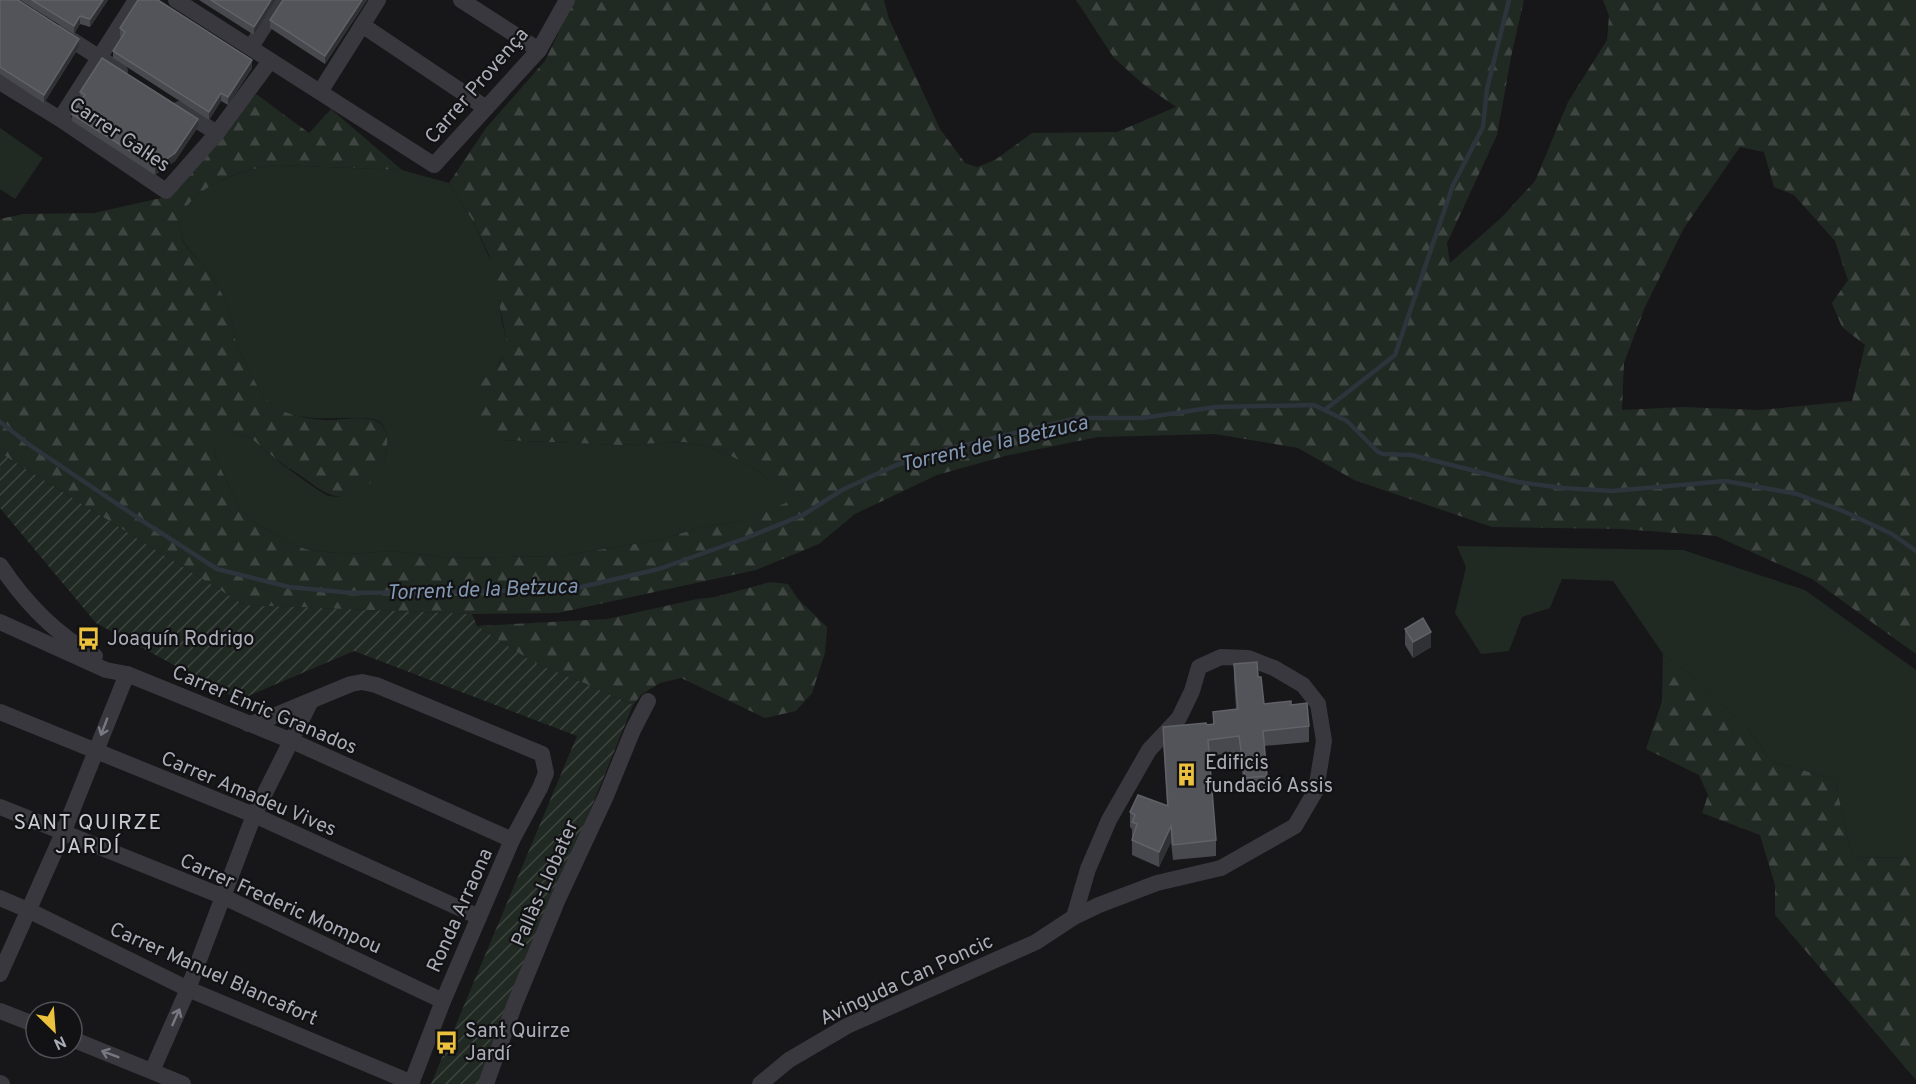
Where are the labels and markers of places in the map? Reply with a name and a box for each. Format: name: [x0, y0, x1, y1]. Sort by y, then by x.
bus stop icon: Joaquín Rodrigo: [76, 625, 102, 651]
place label: Joaquín Rodrigo: [107, 627, 254, 653]
place label: Edificis fundació Assis: [1205, 751, 1333, 800]
building icon: Edificis fundació Assis: [1174, 761, 1200, 787]
place label: Sant Quirze Jardí: [465, 1019, 570, 1068]
bus stop icon: Sant Quirze Jardí: [434, 1029, 460, 1055]

